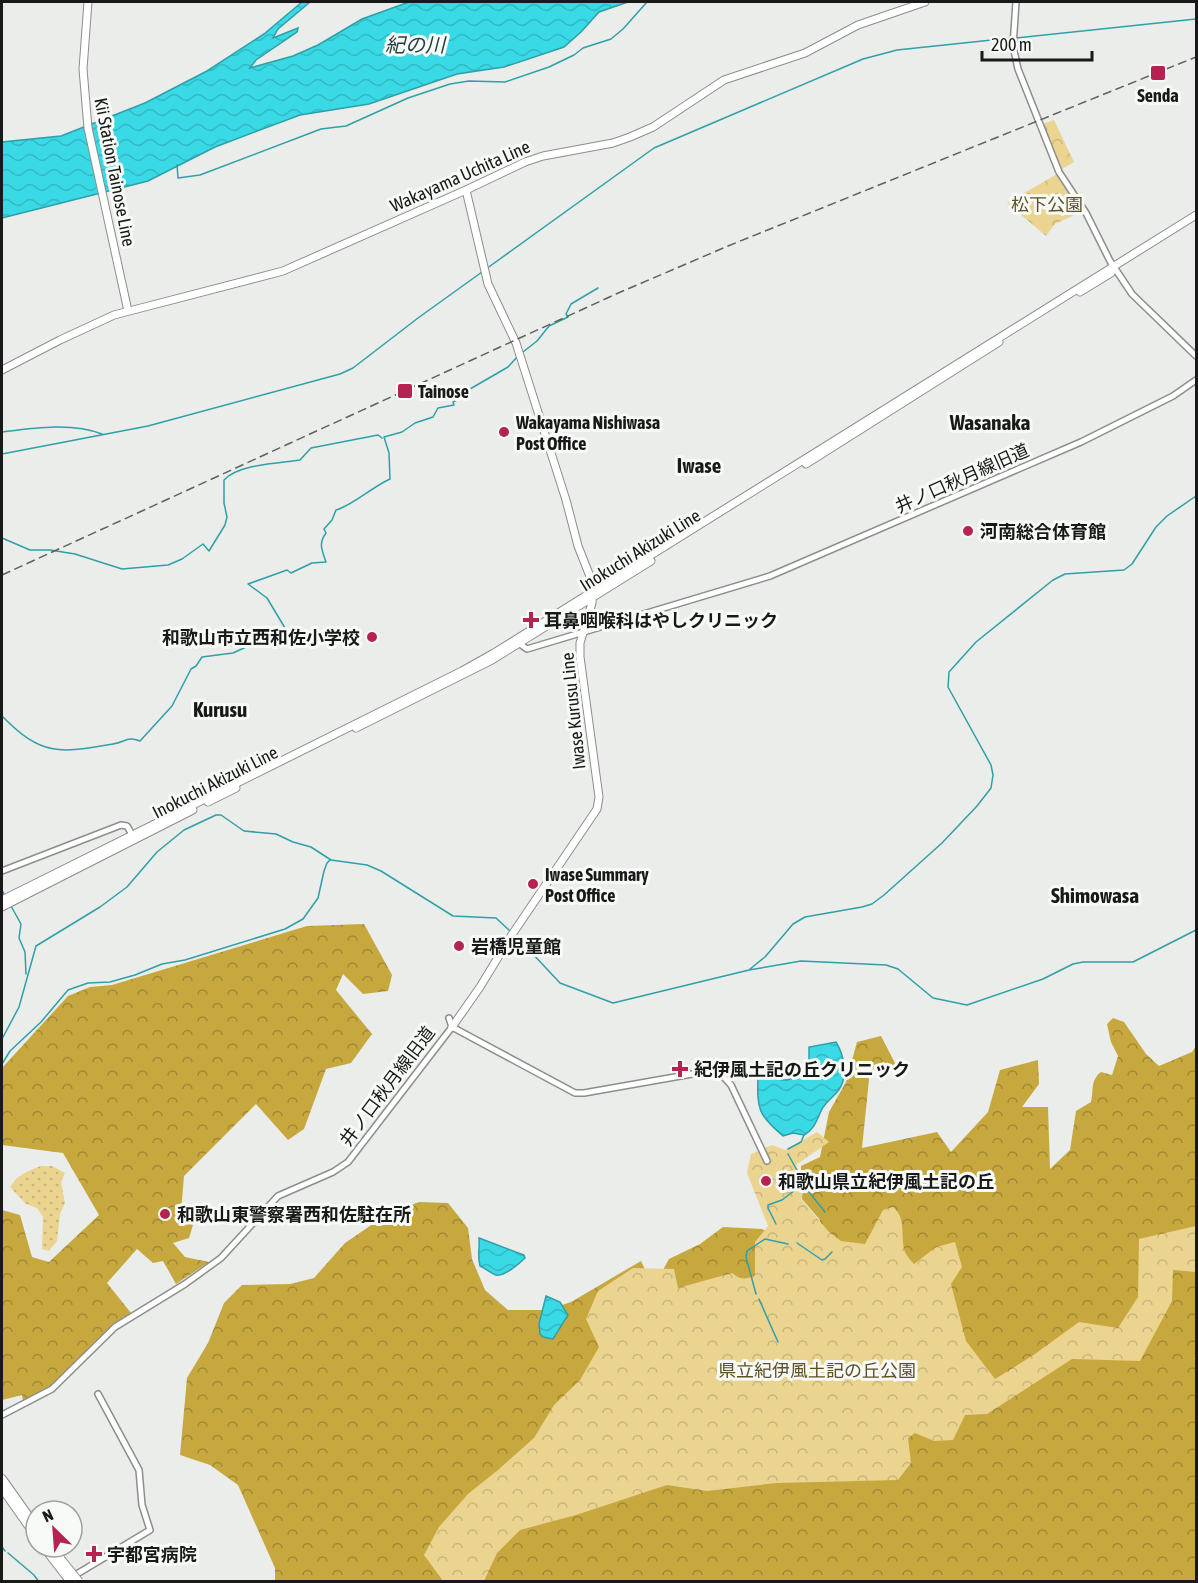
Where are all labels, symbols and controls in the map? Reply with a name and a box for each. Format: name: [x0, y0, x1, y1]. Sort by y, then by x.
scale bar: [982, 24, 1092, 62]
water label: 紀の川: [385, 33, 447, 56]
text: 200 m: [991, 34, 1032, 55]
marker: Senda: [1149, 64, 1167, 82]
place label: Senda: [1137, 85, 1179, 106]
street label: Kii Station Tainose Line: [90, 96, 140, 248]
street label: Wakayama Uchita Line: [387, 136, 533, 216]
park label: 松下公園: [1011, 194, 1083, 215]
place label: Tainose: [418, 381, 469, 402]
marker: Tainose: [396, 382, 414, 400]
district label: Wasanaka: [949, 410, 1030, 434]
place label: Wakayama Nishiwasa Post Office: [515, 412, 660, 454]
marker: Wakayama Nishiwasa Post Office: [497, 425, 511, 439]
street label: 井ノ口秋月線旧道: [892, 439, 1032, 517]
district label: Iwase: [677, 453, 721, 477]
street label: Inokuchi Akizuki Line: [576, 505, 704, 595]
place label: 河南総合体育館: [980, 521, 1106, 542]
marker: 河南総合体育館: [961, 524, 975, 538]
place label: 耳鼻咽喉科はやしクリニック: [544, 610, 778, 631]
marker: 耳鼻咽喉科はやしクリニック: [522, 611, 540, 629]
place label: 和歌山市立西和佐小学校: [162, 627, 360, 648]
marker: 和歌山市立西和佐小学校: [365, 630, 379, 644]
street label: Iwase Kurusu Line: [556, 652, 590, 770]
district label: Kurusu: [193, 697, 247, 721]
street label: Inokuchi Akizuki Line: [149, 741, 281, 823]
place label: Iwase Summary Post Office: [545, 864, 649, 906]
marker: Iwase Summary Post Office: [526, 877, 540, 891]
district label: Shimowasa: [1051, 883, 1139, 907]
place label: 岩橋児童館: [471, 936, 561, 957]
marker: 岩橋児童館: [452, 939, 466, 953]
street label: 井ノ口秋月線旧道: [335, 1022, 439, 1150]
place label: 紀伊風土記の丘クリニック: [694, 1059, 910, 1080]
marker: 紀伊風土記の丘クリニック: [671, 1060, 689, 1078]
place label: 和歌山県立紀伊風土記の丘: [778, 1171, 994, 1192]
marker: 和歌山県立紀伊風土記の丘: [759, 1174, 773, 1188]
place label: 和歌山東警察署西和佐駐在所: [177, 1204, 411, 1225]
marker: 和歌山東警察署西和佐駐在所: [158, 1207, 172, 1221]
park label: 県立紀伊風土記の丘公園: [718, 1360, 916, 1381]
north arrow: [24, 1499, 84, 1559]
text: N: [40, 1505, 56, 1526]
place label: 宇都宮病院: [107, 1544, 197, 1565]
marker: 宇都宮病院: [85, 1545, 103, 1563]

